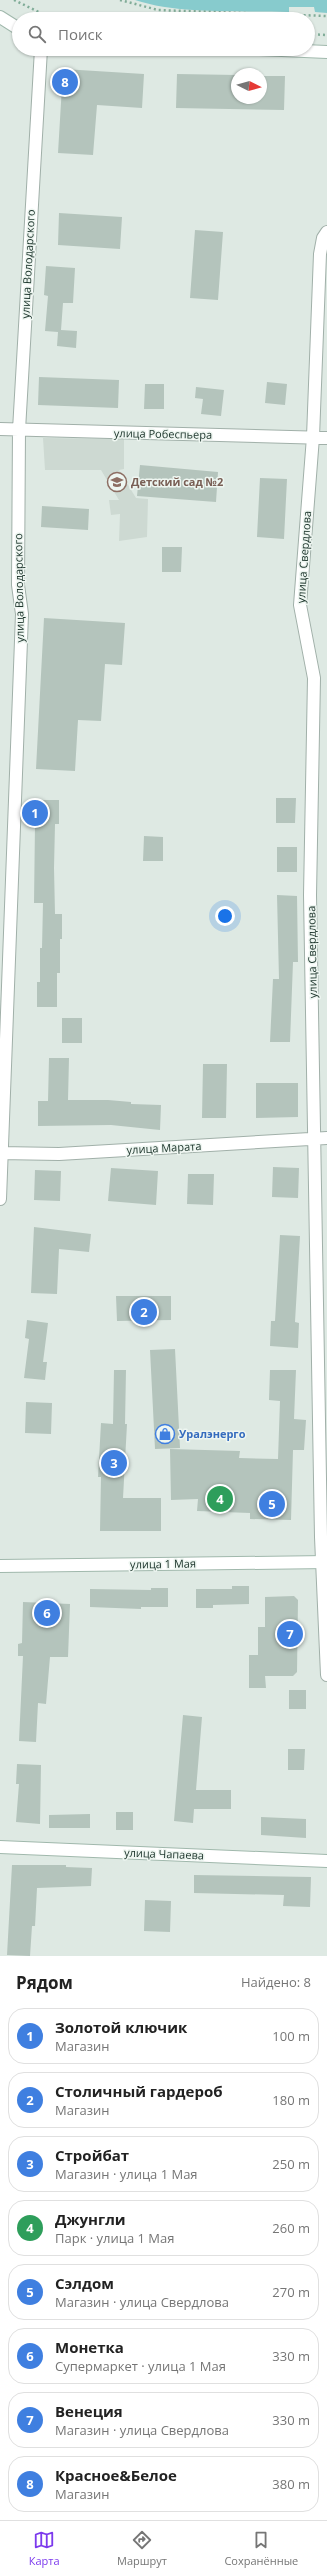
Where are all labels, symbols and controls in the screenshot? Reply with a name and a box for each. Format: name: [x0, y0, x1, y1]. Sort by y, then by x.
search box: [12, 12, 315, 56]
icon: search: [26, 23, 48, 45]
text: Поиск: [58, 24, 102, 44]
pin: 8: [52, 67, 78, 97]
north arrow: [231, 68, 267, 104]
street label: улица Володарского: [17, 209, 38, 319]
street label: улица Робеспьера: [114, 425, 212, 442]
school or university icon: Детский сад №2: [106, 471, 128, 493]
place label: Детский сад №2: [131, 474, 223, 489]
street label: улица Свердлова: [293, 510, 314, 604]
street label: улица Володарского: [10, 533, 27, 643]
pin: 1: [22, 798, 48, 828]
your location: [215, 906, 235, 926]
street label: улица Свердлова: [303, 906, 320, 998]
street label: улица Марата: [126, 1138, 202, 1157]
pin: 2: [131, 1297, 157, 1327]
shop icon: Уралэнерго: [154, 1423, 176, 1445]
place label: Уралэнерго: [179, 1426, 246, 1441]
pin: 3: [101, 1448, 127, 1478]
pin: 4: [207, 1484, 233, 1514]
pin: 5: [259, 1489, 285, 1519]
street label: улица 1 Мая: [130, 1555, 196, 1572]
pin: 6: [34, 1598, 60, 1628]
pin: 7: [277, 1619, 303, 1649]
street label: улица Чапаева: [124, 1845, 204, 1862]
text: Рядом: [16, 1971, 73, 1994]
text: Найдено: 8: [241, 1973, 311, 1991]
text: Золотой ключик: [55, 2017, 187, 2037]
text: 1: [26, 2027, 34, 2045]
text: 100 m: [272, 2027, 310, 2045]
text: Магазин: [55, 2037, 110, 2055]
text: Столичный гардероб: [55, 2081, 223, 2101]
text: 2: [26, 2091, 34, 2109]
text: 180 m: [272, 2091, 310, 2109]
text: Магазин: [55, 2101, 110, 2119]
text: Стройбат: [55, 2145, 129, 2165]
text: 3: [26, 2155, 34, 2173]
text: 250 m: [272, 2155, 310, 2173]
text: Магазин · улица 1 Мая: [55, 2165, 198, 2183]
text: Джунгли: [55, 2209, 126, 2229]
text: 4: [26, 2219, 34, 2237]
text: 260 m: [272, 2219, 310, 2237]
text: Парк · улица 1 Мая: [55, 2229, 174, 2247]
text: Сэлдом: [55, 2273, 114, 2293]
text: 5: [26, 2283, 34, 2301]
text: 270 m: [272, 2283, 310, 2301]
text: Магазин · улица Свердлова: [55, 2293, 229, 2311]
text: Монетка: [55, 2337, 124, 2357]
text: 6: [26, 2347, 34, 2365]
text: 330 m: [272, 2347, 310, 2365]
text: Супермаркет · улица 1 Мая: [55, 2357, 226, 2375]
text: Венеция: [55, 2401, 123, 2421]
text: 7: [26, 2411, 34, 2429]
text: 330 m: [272, 2411, 310, 2429]
text: Магазин · улица Свердлова: [55, 2421, 229, 2439]
text: Красное&Белое: [55, 2465, 177, 2485]
text: 8: [26, 2475, 34, 2493]
text: 380 m: [272, 2475, 310, 2493]
text: Магазин: [55, 2485, 110, 2503]
tab: Карта: [29, 2529, 60, 2568]
tab: Маршрут: [117, 2529, 167, 2568]
tab: Сохранённые: [224, 2529, 298, 2568]

